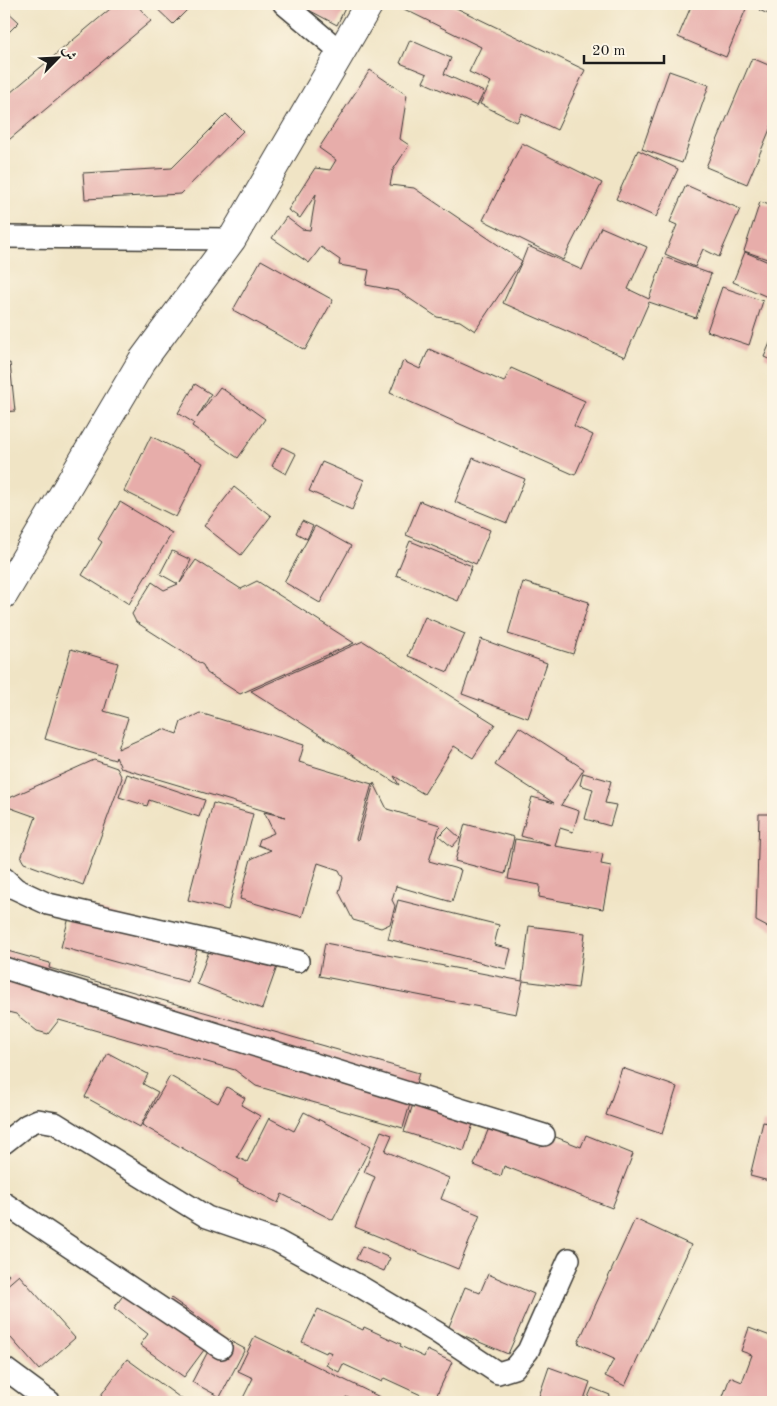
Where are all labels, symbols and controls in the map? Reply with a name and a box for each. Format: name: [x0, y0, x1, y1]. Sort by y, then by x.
north arrow: [32, 32, 82, 82]
scale bar: [584, 32, 664, 64]
text: ش: [60, 44, 78, 62]
text: 20 m: [592, 44, 626, 59]

